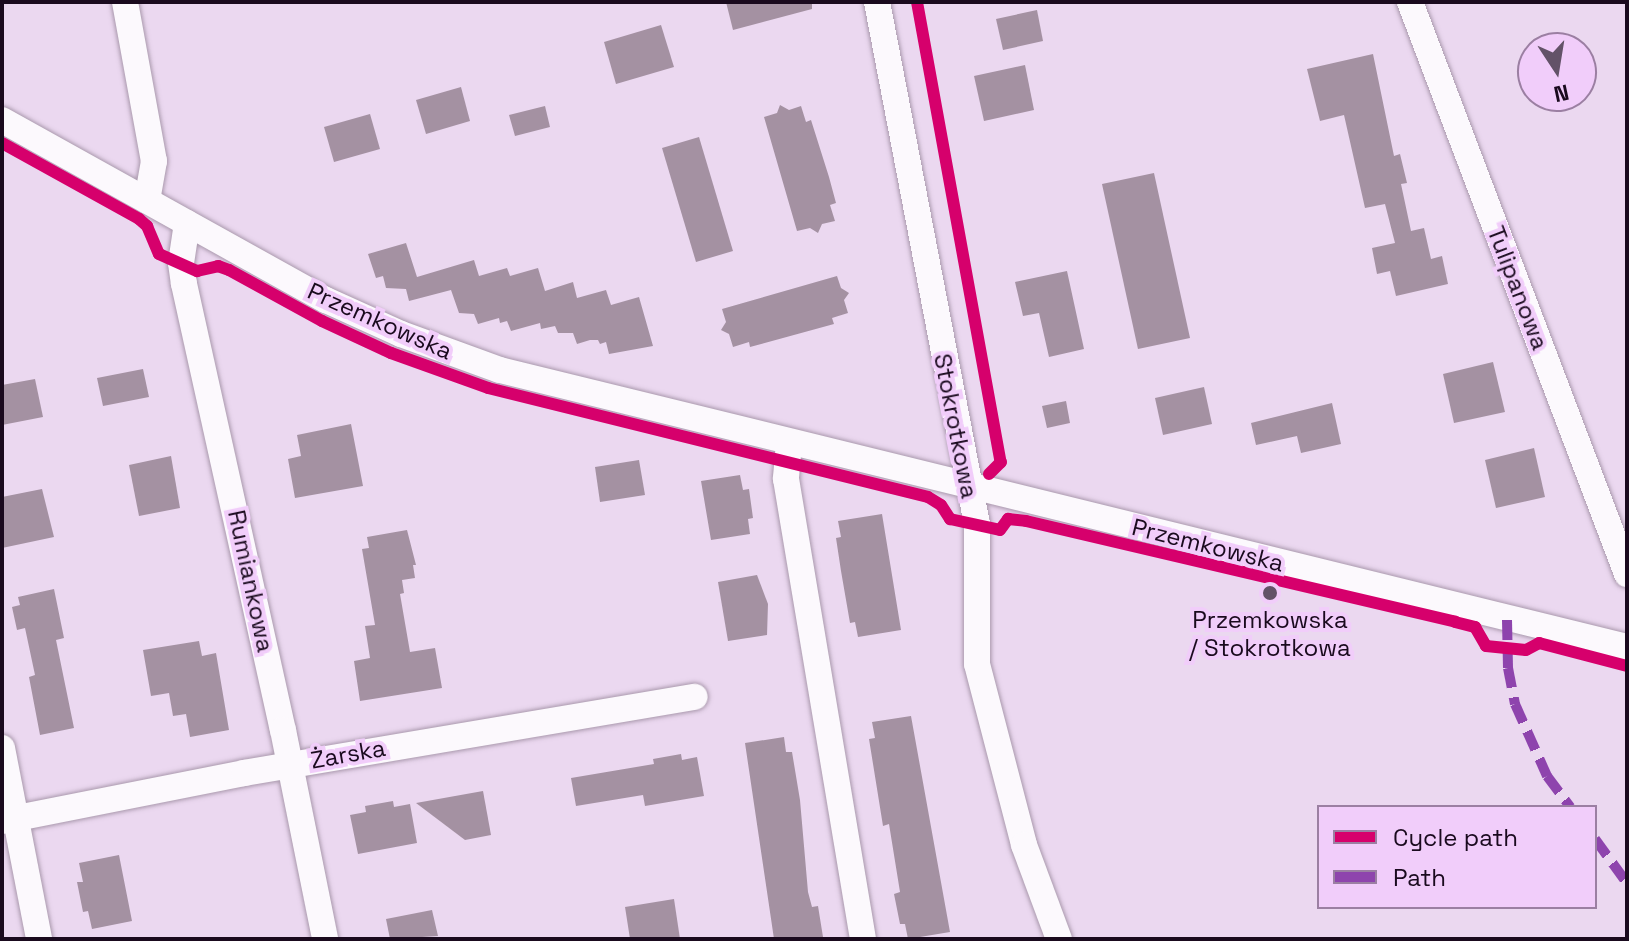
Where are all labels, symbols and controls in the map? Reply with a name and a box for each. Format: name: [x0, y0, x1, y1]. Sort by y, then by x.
north arrow: [1517, 32, 1597, 112]
text: N: [1551, 78, 1572, 109]
street label: Tulipanowa: [1481, 222, 1555, 354]
street label: Przemkowska: [303, 276, 457, 366]
street label: Stokrotkowa: [928, 351, 984, 501]
street label: Rumiankowa: [222, 507, 280, 655]
street label: Przemkowska: [1129, 512, 1287, 578]
marker: Przemkowska / Stokrotkowa: [1261, 584, 1279, 602]
place label: Przemkowska / Stokrotkowa: [1189, 606, 1351, 662]
street label: Żarska: [308, 733, 388, 775]
legend: [1317, 805, 1597, 909]
text: Cycle path: [1393, 822, 1518, 853]
text: Path: [1393, 862, 1446, 893]

